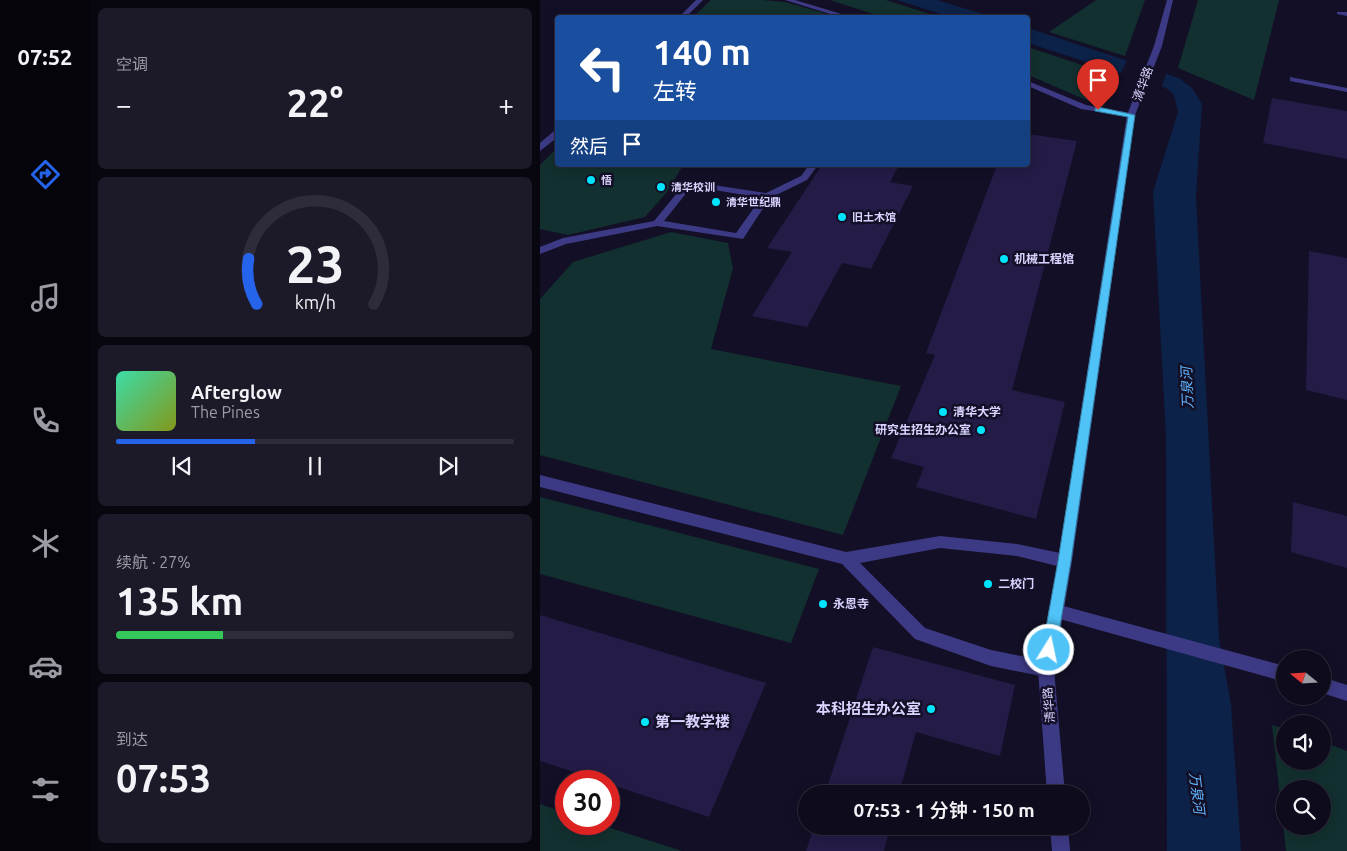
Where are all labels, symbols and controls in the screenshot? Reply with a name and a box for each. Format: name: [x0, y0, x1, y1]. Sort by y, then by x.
text: 140 m: [653, 32, 751, 72]
icon: left: [570, 35, 635, 100]
text: 07:52: [17, 44, 73, 69]
text: 空调: [116, 55, 148, 73]
pin: [1077, 59, 1119, 110]
street label: 清华路: [1130, 65, 1155, 103]
icon: arrive: [1084, 66, 1112, 94]
text: 左转: [653, 78, 697, 103]
text: 22°: [287, 82, 343, 124]
text: −: [116, 89, 132, 120]
text: +: [498, 89, 514, 120]
icon: arrive: [618, 130, 646, 158]
text: 然后: [570, 135, 608, 157]
icon: directions: [28, 157, 63, 192]
marker: 悟: [585, 174, 597, 186]
place label: 悟: [601, 174, 612, 186]
marker: 清华校训: [655, 181, 667, 193]
place label: 清华校训: [671, 181, 715, 193]
marker: 清华世纪鼎: [710, 196, 722, 208]
place label: 清华世纪鼎: [726, 196, 781, 208]
marker: 旧土木馆: [836, 211, 848, 223]
place label: 旧土木馆: [852, 211, 896, 223]
text: 23: [286, 235, 344, 293]
place label: 机械工程馆: [1014, 252, 1074, 265]
marker: 机械工程馆: [998, 253, 1010, 265]
icon: music: [28, 280, 63, 315]
text: km/h: [294, 292, 336, 312]
water label: 万泉河: [1178, 364, 1196, 409]
text: Afterglow: [191, 381, 282, 403]
icon: phone: [28, 403, 63, 438]
text: The Pines: [191, 403, 260, 421]
place label: 清华大学: [953, 405, 1001, 418]
marker: 清华大学: [937, 406, 949, 418]
place label: 研究生招生办公室: [875, 423, 971, 436]
marker: 研究生招生办公室: [975, 424, 987, 436]
icon: previous: [168, 452, 196, 480]
icon: pause: [301, 452, 329, 480]
icon: next: [434, 452, 462, 480]
icon: climate: [28, 526, 63, 561]
text: 续航 · 27%: [116, 553, 191, 571]
place label: 二校门: [998, 577, 1034, 590]
marker: 二校门: [982, 578, 994, 590]
text: 135 km: [116, 580, 243, 622]
place label: 永恩寺: [833, 597, 869, 610]
marker: 永恩寺: [817, 598, 829, 610]
position arrow: [1022, 623, 1074, 675]
icon: car: [28, 649, 63, 684]
north arrow: [1276, 650, 1331, 705]
map controls: [1276, 650, 1331, 835]
street label: 清华路: [1040, 687, 1057, 724]
place label: 本科招生办公室: [816, 700, 921, 717]
marker: 本科招生办公室: [925, 703, 937, 715]
place label: 第一教学楼: [655, 713, 730, 730]
button: sound: [1276, 715, 1331, 770]
marker: 第一教学楼: [639, 716, 651, 728]
text: 到达: [116, 730, 148, 748]
text: 07:53: [116, 757, 211, 799]
speed limit sign: 30: [555, 770, 620, 835]
water label: 万泉河: [1187, 771, 1208, 818]
icon: filters: [28, 772, 63, 807]
button: search: [1276, 780, 1331, 835]
text: 07:53 · 1 分钟 · 150 m: [853, 799, 1035, 821]

